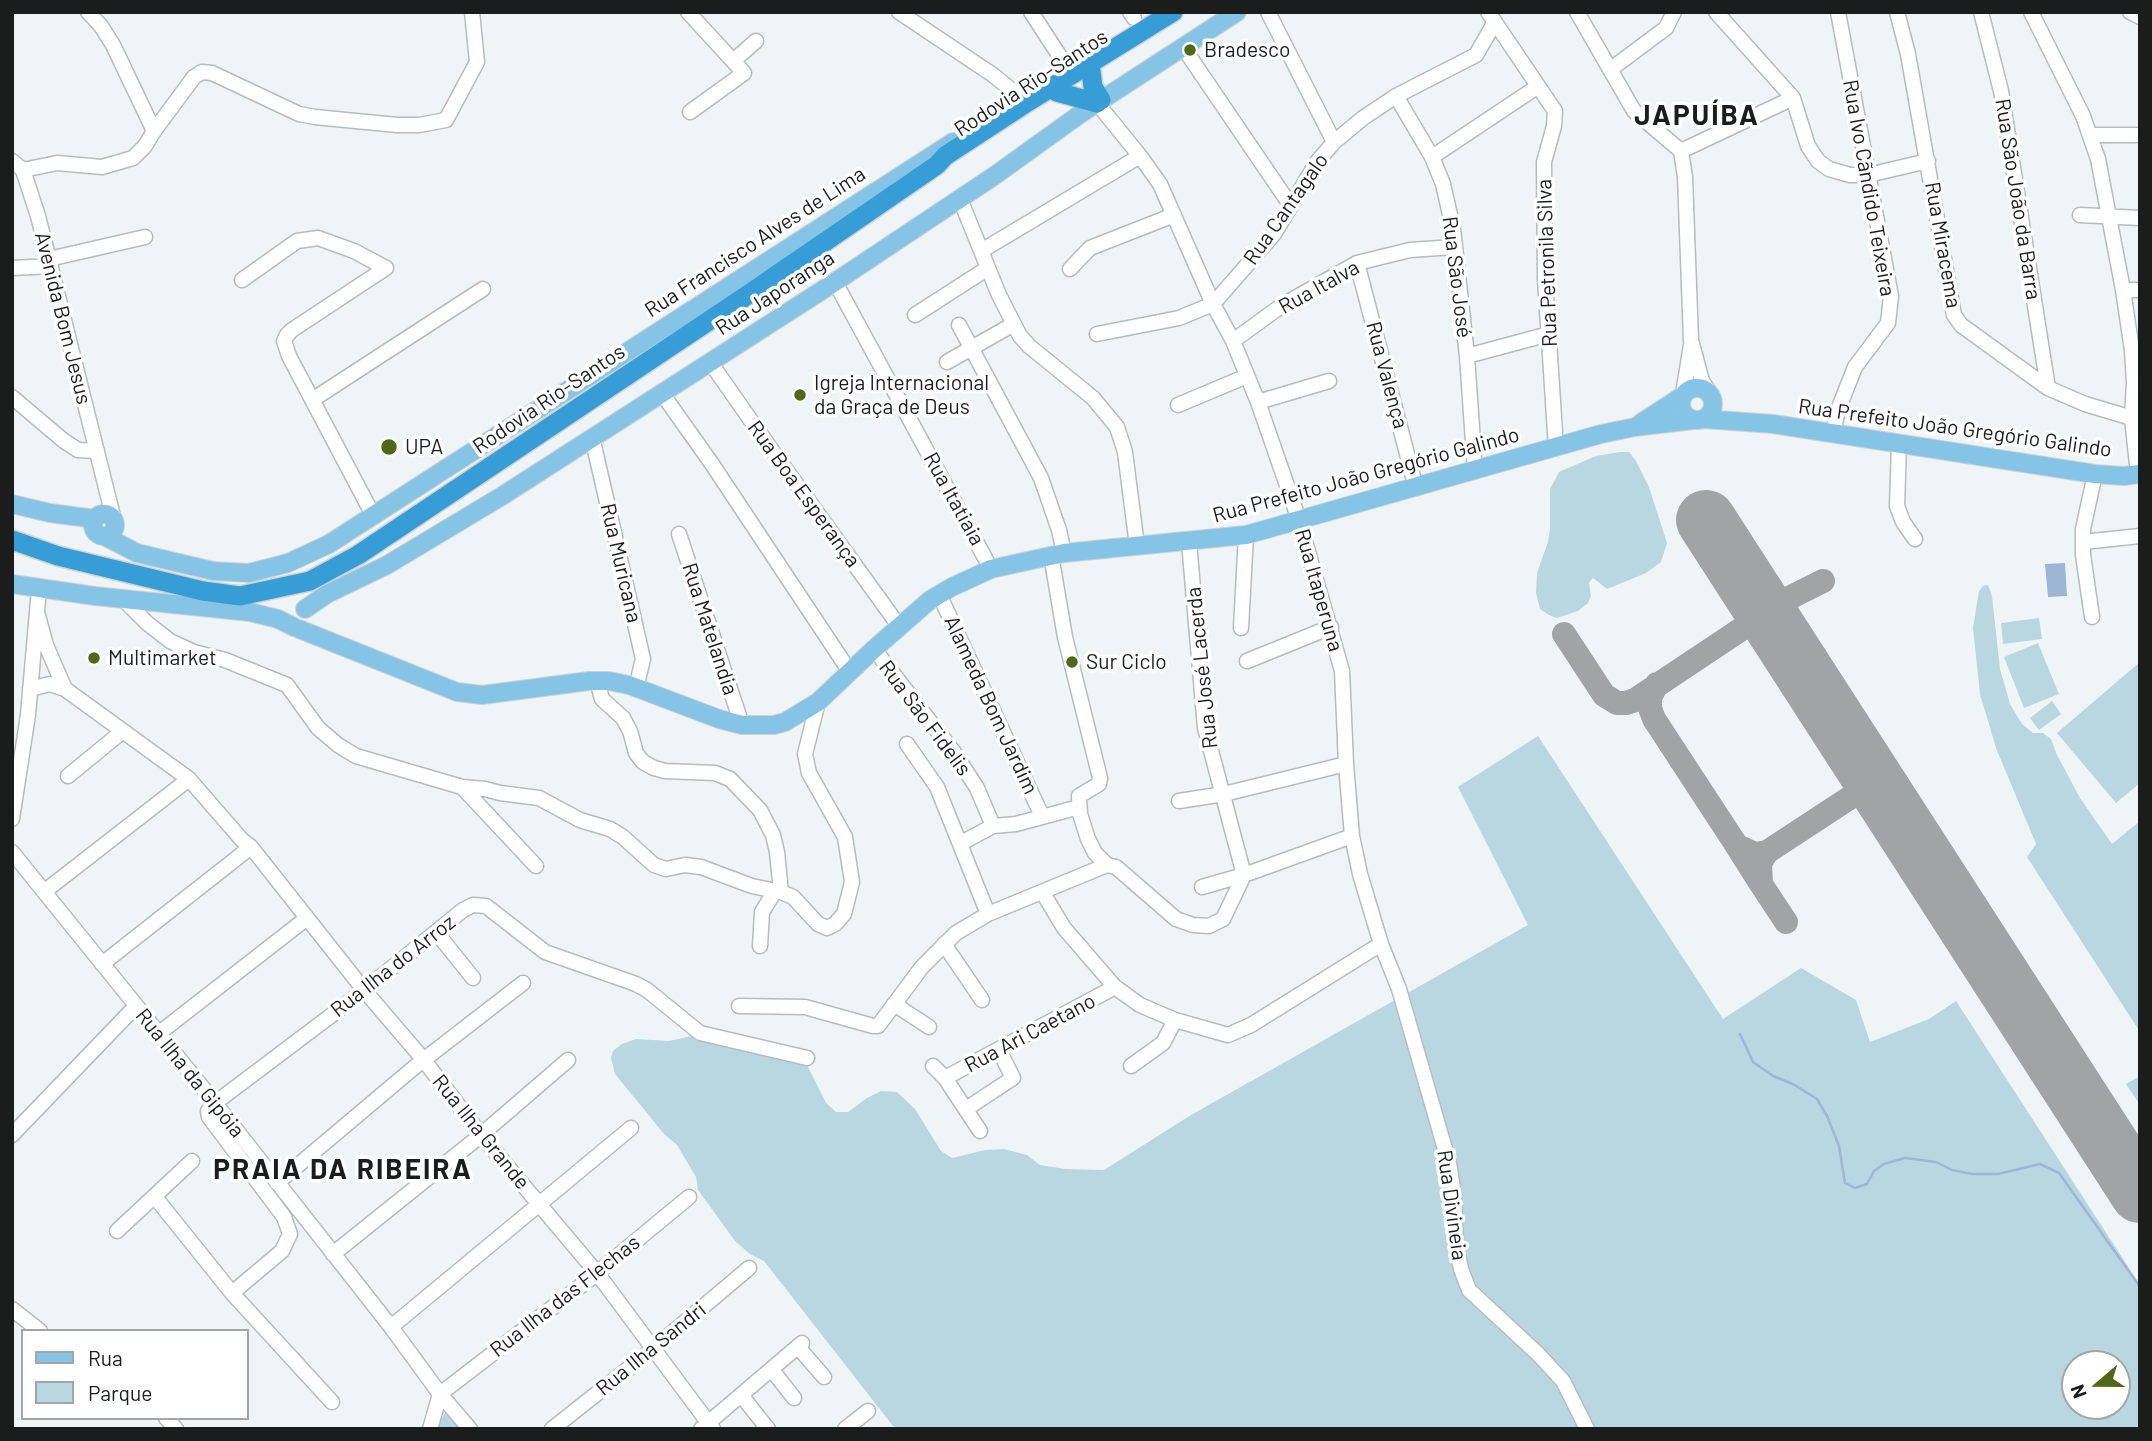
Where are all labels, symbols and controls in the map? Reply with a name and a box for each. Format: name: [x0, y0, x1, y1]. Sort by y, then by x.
street label: Rodovia Rio-Santos: [949, 24, 1113, 142]
place label: Bradesco: [1204, 37, 1290, 63]
marker: Bradesco: [1182, 42, 1198, 58]
street label: Rua Ivo Cãndido Teixeira: [1838, 78, 1900, 298]
street label: Rua São João da Barra: [1990, 97, 2046, 301]
district label: JAPUÍBA: [1635, 99, 1759, 133]
street label: Rua Cantagalo: [1238, 148, 1334, 270]
street label: Rua Francisco Alves de Lima: [640, 161, 870, 323]
street label: Rua Petronila Silva: [1531, 179, 1563, 347]
street label: Rua Miracema: [1919, 180, 1967, 310]
street label: Rua São José: [1437, 215, 1477, 339]
street label: Avenida Bom Jesus: [29, 229, 97, 407]
street label: Rua Japoranga: [711, 245, 839, 341]
street label: Rua Italva: [1274, 255, 1364, 319]
street label: Rua Valença: [1361, 319, 1413, 431]
street label: Rodovia Rio-Santos: [468, 339, 630, 459]
place label: Igreja Internacional da Graça de Deus: [814, 370, 989, 420]
marker: Igreja Internacional da Graça de Deus: [792, 387, 808, 403]
street label: Rua Prefeito João Gregório Galindo: [1797, 394, 2113, 462]
street label: Rua Boa Esperança: [742, 416, 866, 572]
street label: Rua Prefeito João Gregório Galindo: [1210, 422, 1522, 528]
place label: UPA: [405, 434, 443, 460]
marker: UPA: [379, 437, 399, 457]
street label: Rua Itatiaia: [918, 448, 990, 550]
street label: Rua Muricana: [595, 501, 647, 625]
street label: Rua Itaperuna: [1289, 526, 1349, 654]
street label: Rua Matelandia: [677, 560, 743, 698]
street label: Rua José Lacerda: [1181, 586, 1223, 750]
street label: Alameda Bom Jardim: [939, 612, 1043, 798]
place label: Multimarket: [108, 645, 217, 671]
place label: Sur Ciclo: [1086, 649, 1167, 675]
marker: Multimarket: [86, 650, 102, 666]
marker: Sur Ciclo: [1064, 654, 1080, 670]
street label: Rua São Fidelis: [874, 655, 976, 781]
street label: Rua Ilha do Arroz: [326, 909, 460, 1023]
street label: Rua Ari Caetano: [960, 988, 1100, 1078]
street label: Rua Ilha da Gipóia: [130, 1003, 250, 1143]
street label: Rua Ilha Grande: [427, 1069, 535, 1195]
street label: Rua Divineia: [1432, 1148, 1472, 1262]
district label: PRAIA DA RIBEIRA: [215, 1153, 471, 1187]
street label: Rua Ilha das Flechas: [485, 1230, 645, 1362]
street label: Rua Ilha Sandri: [591, 1297, 711, 1401]
legend: [21, 1329, 248, 1420]
text: Rua: [88, 1345, 123, 1370]
north arrow: [2061, 1350, 2131, 1420]
text: Parque: [88, 1380, 153, 1405]
text: N: [2065, 1382, 2091, 1402]

